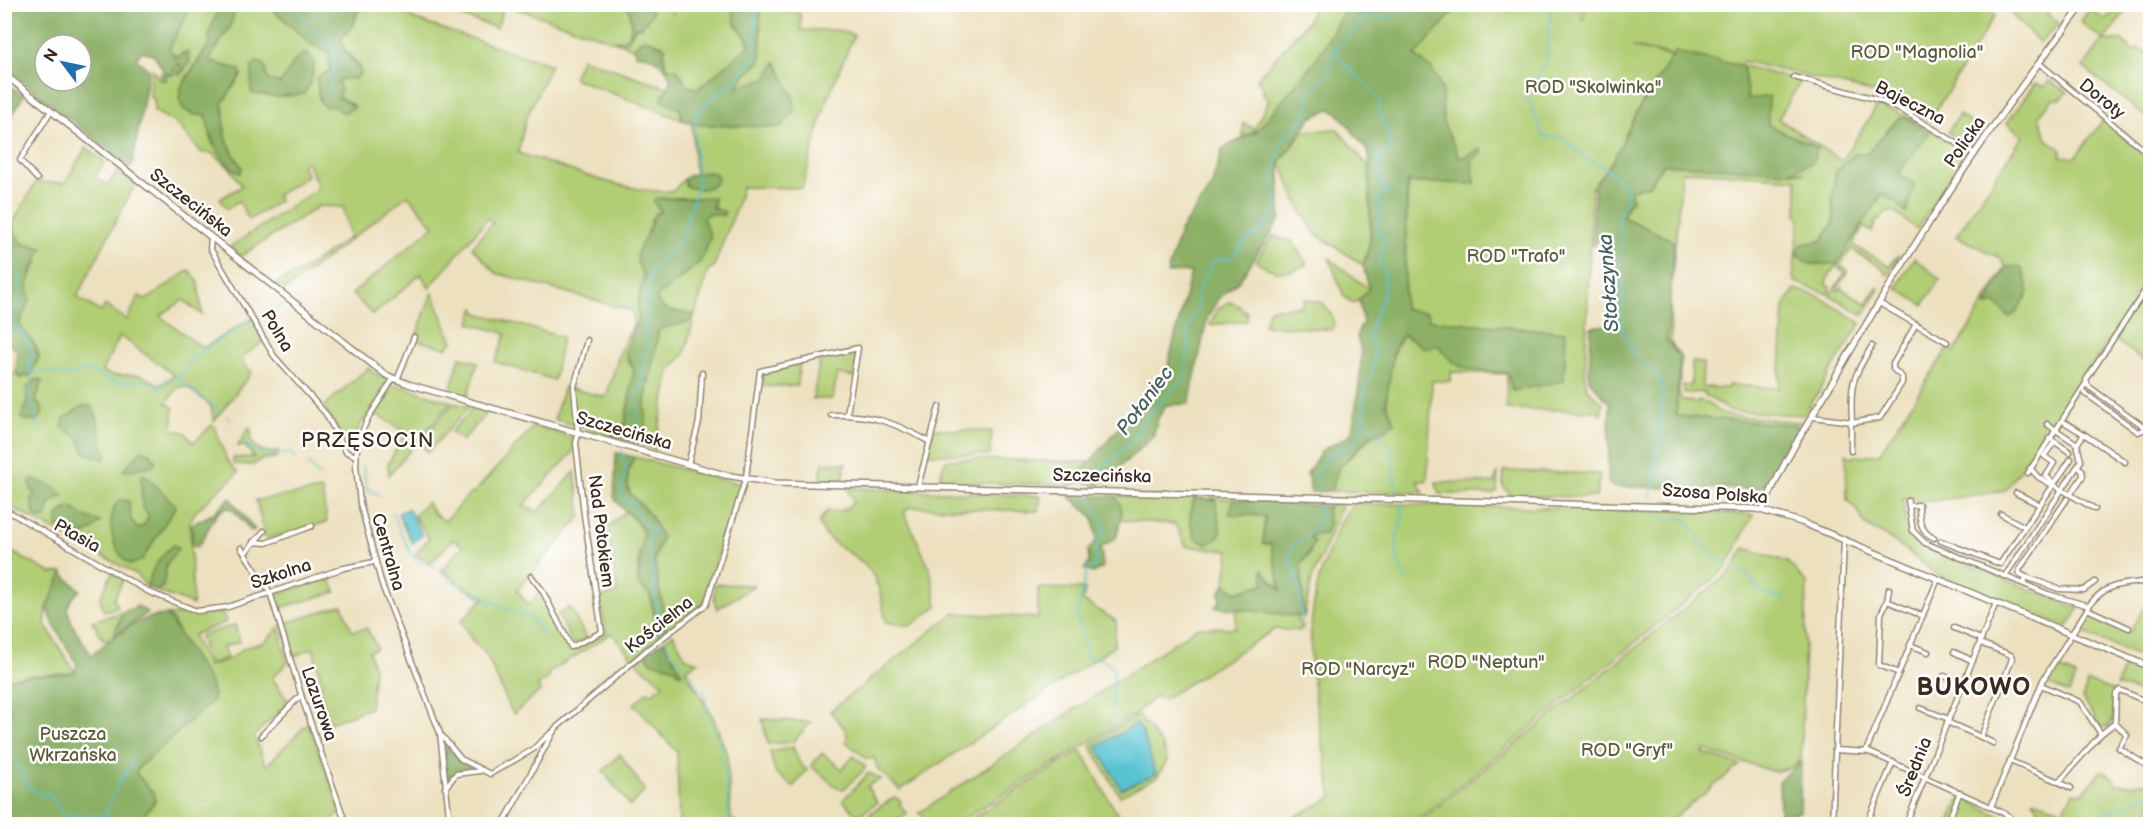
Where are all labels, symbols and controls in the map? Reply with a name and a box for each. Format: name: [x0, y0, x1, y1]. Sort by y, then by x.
north arrow: [33, 33, 93, 93]
park label: ROD "Magnolia": [1851, 42, 1983, 63]
text: N: [40, 46, 63, 66]
street label: Doroty: [2075, 74, 2130, 124]
street label: Bajeczna: [1871, 76, 1949, 130]
park label: ROD "Skolwinka": [1525, 77, 1661, 98]
street label: Policka: [1940, 112, 1990, 172]
street label: Szczecińska: [146, 164, 236, 242]
water label: Stołczynka: [1594, 233, 1624, 333]
park label: ROD "Trafo": [1467, 246, 1566, 267]
street label: Polna: [256, 306, 298, 356]
water label: Połaniec: [1111, 361, 1179, 440]
street label: Szczecińska: [574, 407, 674, 455]
district label: PRZĘSOCIN: [301, 428, 435, 453]
street label: Szczecińska: [1052, 465, 1152, 487]
street label: Nad Potokiem: [584, 473, 618, 589]
street label: Szosa Polska: [1661, 480, 1769, 508]
street label: Centralna: [367, 511, 409, 593]
street label: Ptasia: [50, 515, 104, 557]
street label: Szkolna: [248, 554, 314, 594]
street label: Kościelna: [621, 592, 697, 658]
park label: ROD "Neptun": [1427, 652, 1545, 673]
park label: ROD "Narcyz": [1301, 659, 1415, 680]
street label: Lazurowa: [297, 664, 341, 744]
district label: BUKOWO: [1916, 673, 2032, 702]
park label: Puszcza Wkrzańska: [29, 724, 117, 766]
street label: Średnia: [1892, 733, 1936, 800]
park label: ROD "Gryf": [1581, 740, 1673, 761]

